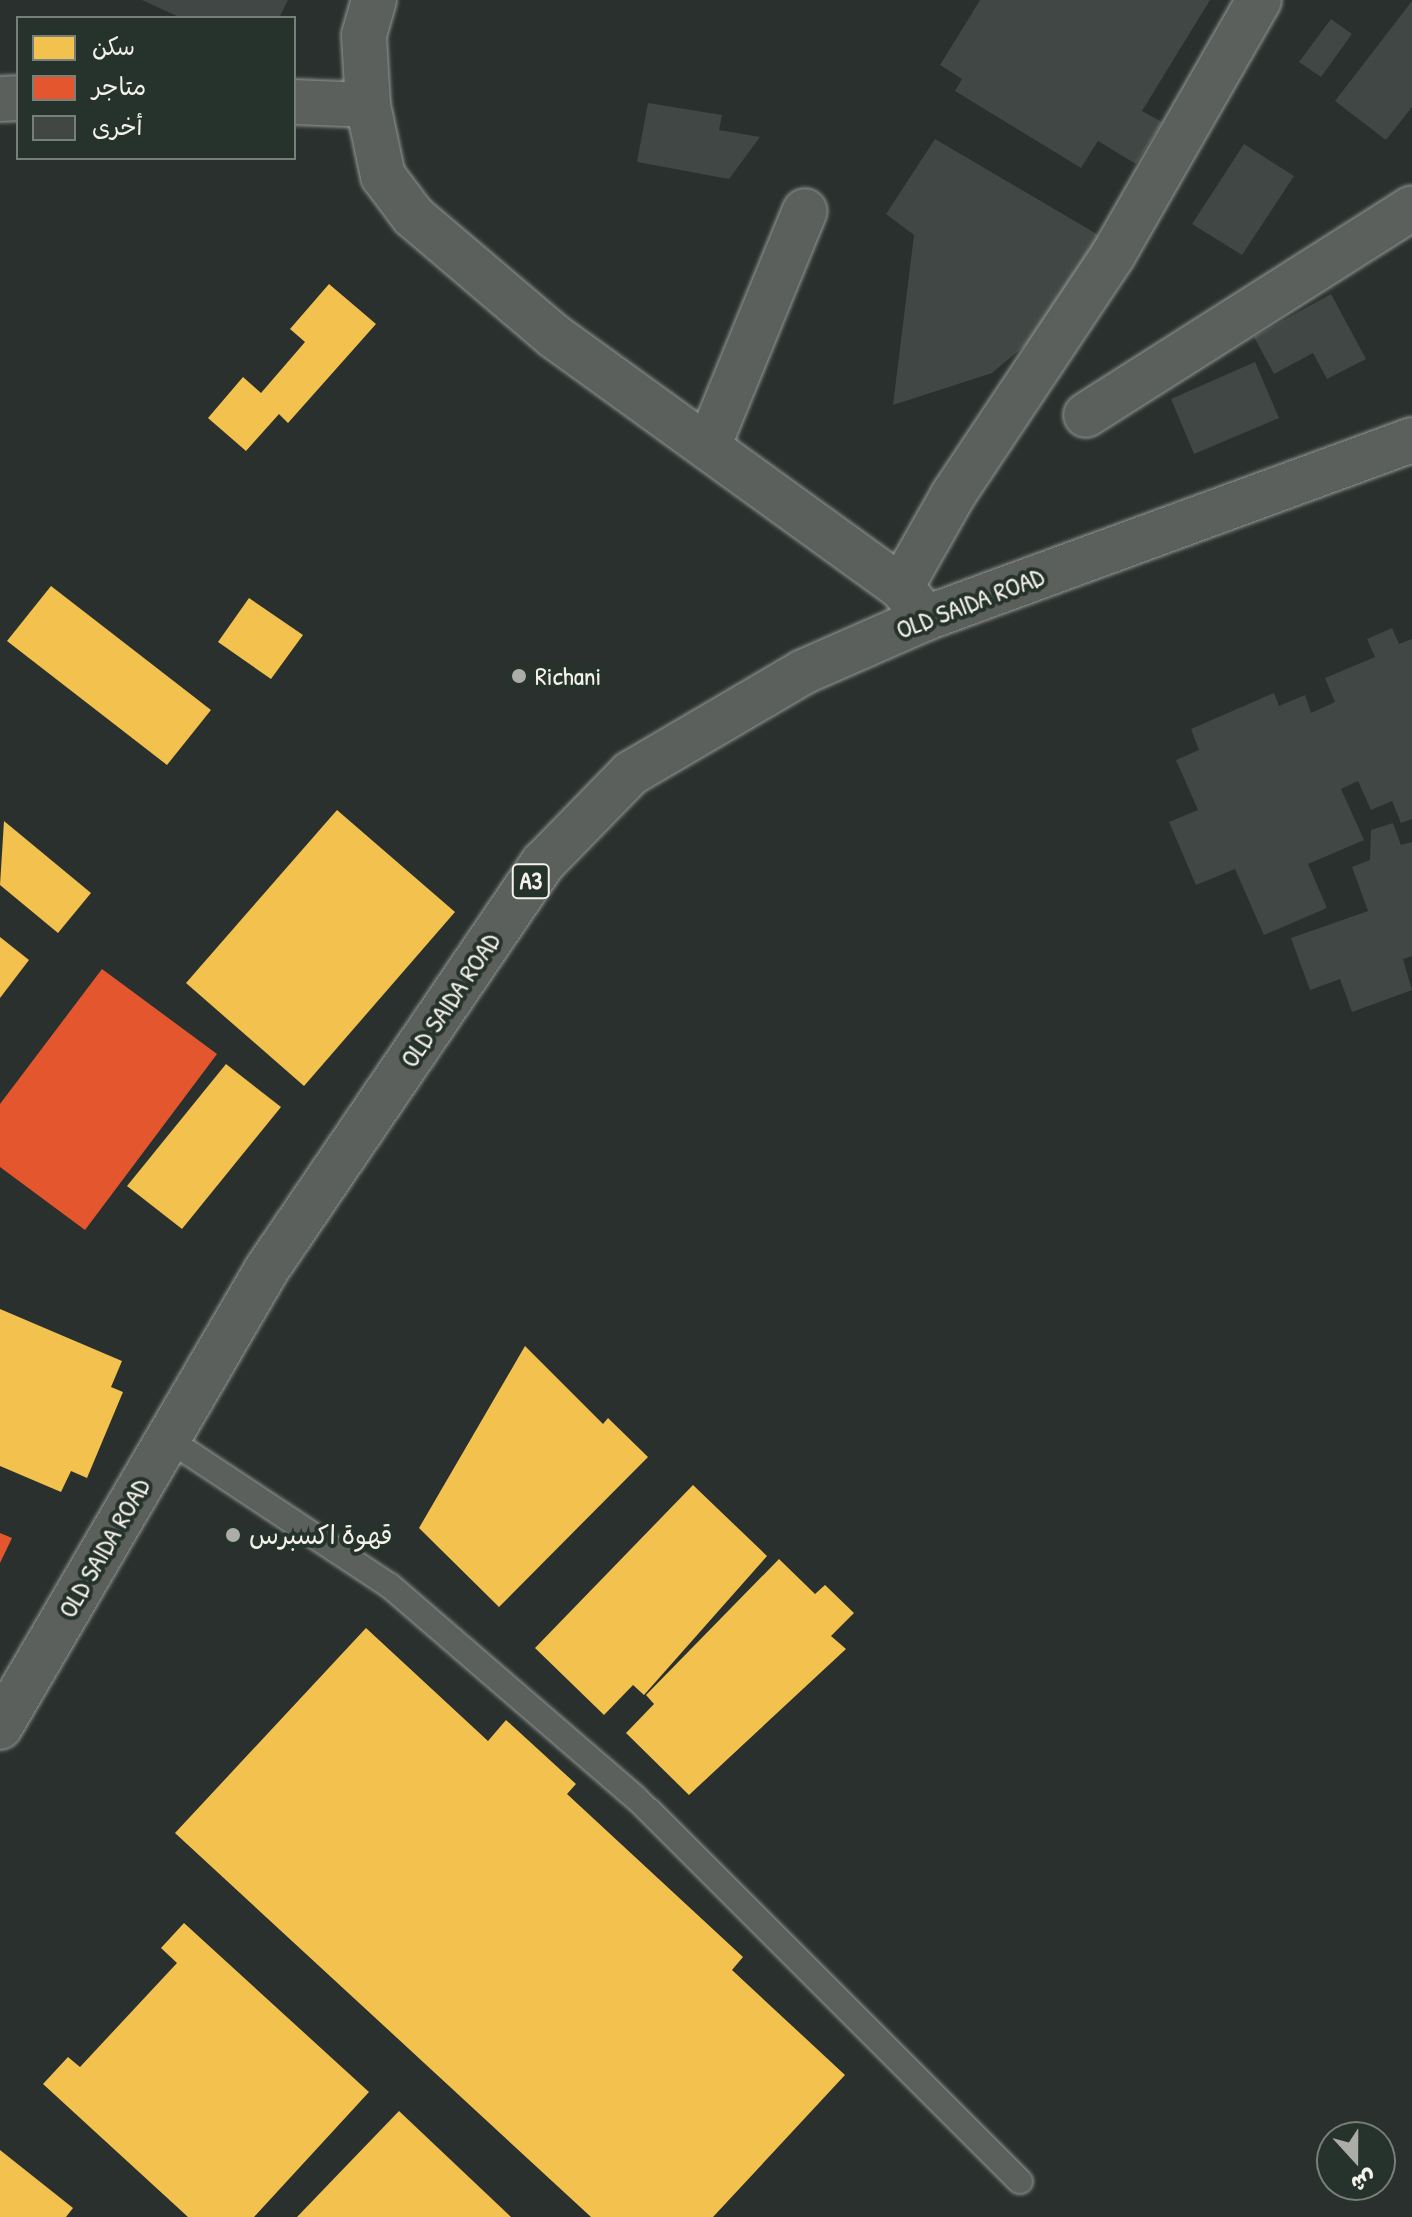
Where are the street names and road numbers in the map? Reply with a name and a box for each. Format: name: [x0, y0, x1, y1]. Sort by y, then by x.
street label: OLD SAIDA ROAD: [892, 561, 1048, 645]
road number: A3: [511, 861, 551, 901]
street label: OLD SAIDA ROAD: [394, 927, 506, 1073]
street label: OLD SAIDA ROAD: [52, 1473, 156, 1623]

